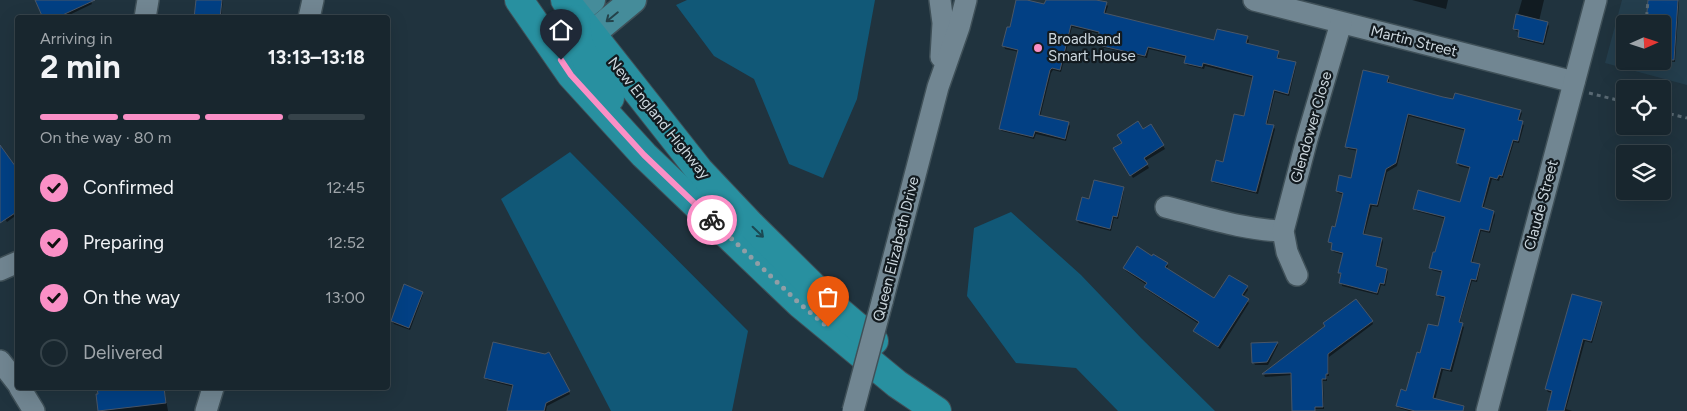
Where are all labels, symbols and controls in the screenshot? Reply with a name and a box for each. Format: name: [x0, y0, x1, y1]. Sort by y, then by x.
pin: [540, 9, 582, 60]
one-way arrow: [606, 11, 619, 22]
north arrow: [1616, 15, 1671, 70]
map controls: [1616, 15, 1671, 200]
icon: home: [547, 16, 575, 44]
street label: Martin Street: [1369, 22, 1459, 61]
text: Arriving in: [40, 29, 112, 48]
place label: Broadband Smart House: [1048, 30, 1136, 65]
marker: Broadband Smart House: [1032, 42, 1044, 54]
text: 13:13–13:18: [268, 46, 365, 69]
text: 2 min: [40, 48, 121, 86]
street label: New England Highway: [604, 53, 714, 183]
street label: Glendower Close: [1286, 69, 1336, 185]
button: locate: [1616, 80, 1671, 135]
text: On the way · 80 m: [40, 128, 171, 147]
button: layers: [1616, 145, 1671, 200]
street label: Claude Street: [1520, 158, 1562, 252]
icon: check: [40, 174, 68, 202]
street label: Queen Elizabeth Drive: [869, 175, 923, 323]
text: Confirmed: [83, 176, 174, 199]
text: 12:45: [326, 178, 365, 197]
courier: [687, 195, 737, 245]
icon: bike: [698, 206, 726, 234]
one-way arrow: [752, 226, 764, 238]
icon: check: [40, 229, 68, 257]
text: Preparing: [83, 231, 164, 254]
text: 12:52: [327, 233, 365, 252]
pin: [807, 276, 849, 327]
icon: bag: [814, 283, 842, 311]
icon: check: [40, 284, 68, 312]
text: On the way: [83, 286, 180, 309]
text: 13:00: [325, 288, 365, 307]
text: Delivered: [83, 341, 163, 364]

